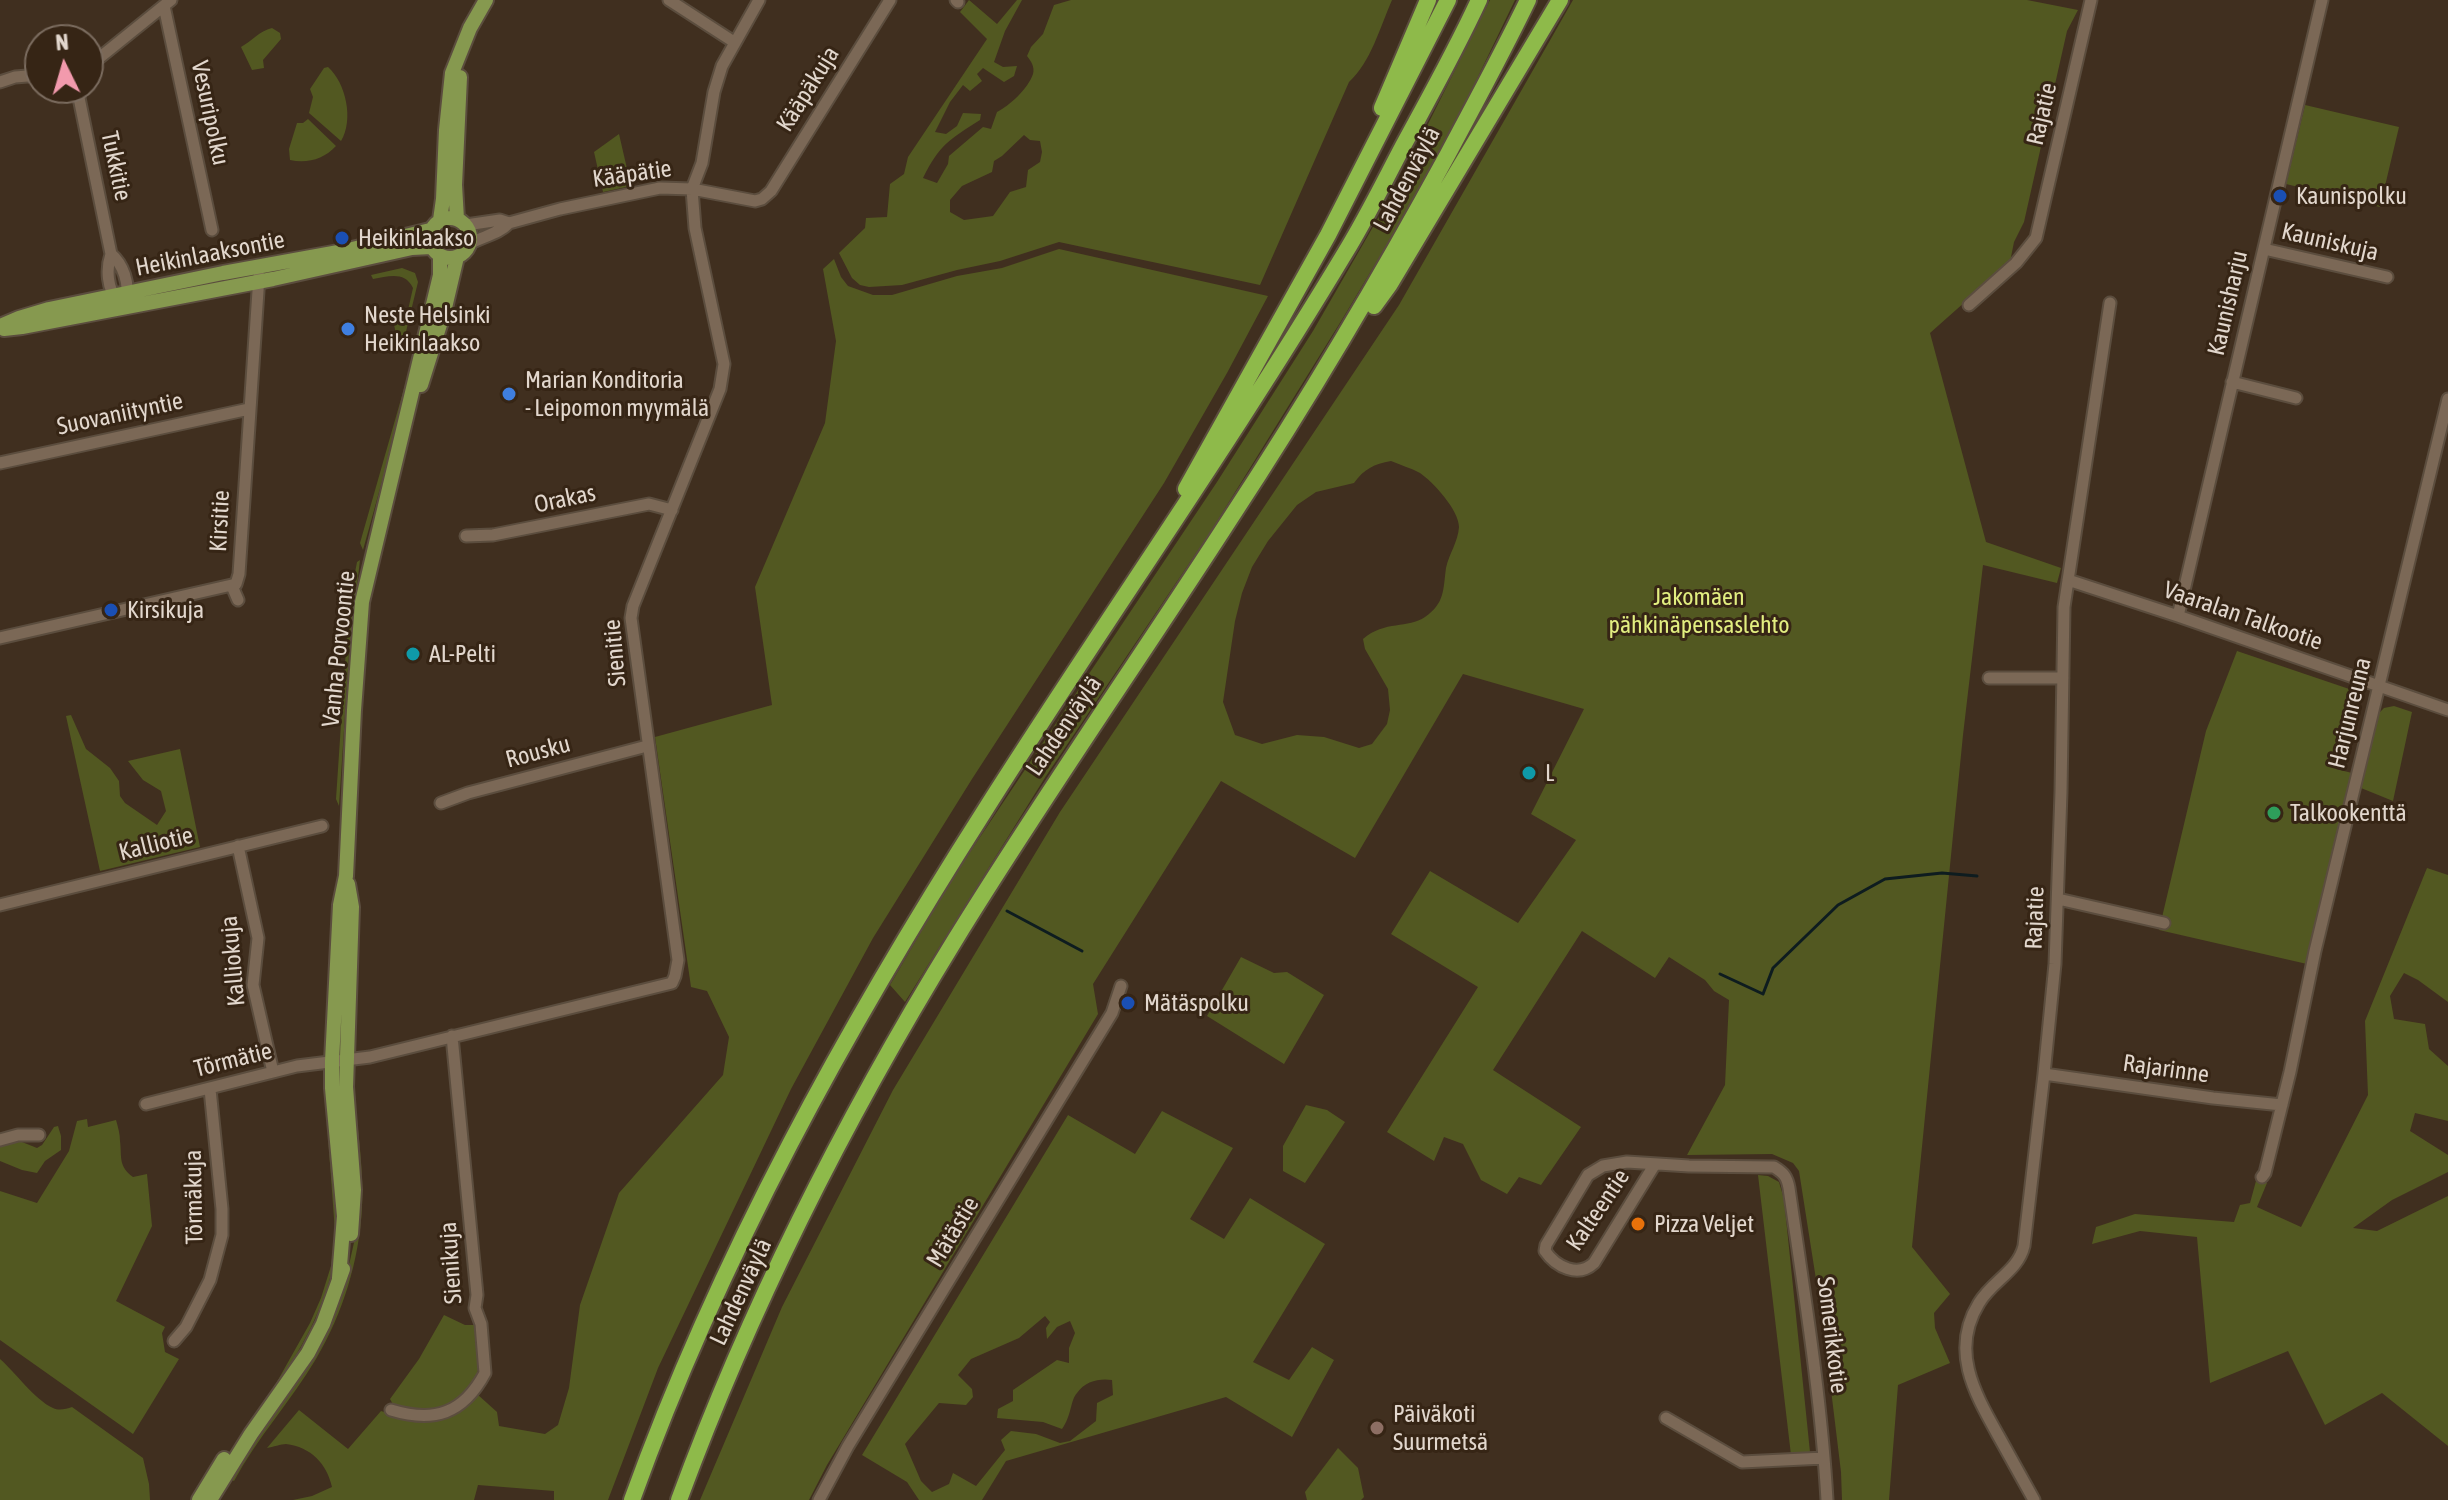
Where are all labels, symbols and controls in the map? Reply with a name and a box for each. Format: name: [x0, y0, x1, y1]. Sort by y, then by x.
north arrow: [24, 24, 104, 104]
text: N: [54, 29, 70, 56]
street label: Kääpäkuja: [771, 41, 845, 137]
street label: Vesuripolku: [185, 58, 235, 168]
street label: Rajatie: [2021, 80, 2063, 148]
street label: Lahdenväylä: [1367, 122, 1447, 236]
street label: Tukkitie: [95, 129, 137, 203]
street label: Kääpätie: [591, 154, 673, 194]
place label: Kaunispolku: [2296, 182, 2407, 210]
marker: Kaunispolku: [2271, 187, 2289, 205]
street label: Kauniskuja: [2279, 217, 2381, 267]
place label: Heikinlaakso: [358, 224, 474, 252]
street label: Heikinlaaksontie: [133, 225, 287, 283]
marker: Heikinlaakso: [333, 229, 351, 247]
street label: Kaunisharju: [2202, 248, 2254, 358]
place label: Neste Helsinki Heikinlaakso: [364, 301, 491, 357]
marker: Neste Helsinki Heikinlaakso: [339, 320, 357, 338]
place label: Marian Konditoria - Leipomon myymälä: [525, 366, 709, 422]
marker: Marian Konditoria - Leipomon myymälä: [500, 385, 518, 403]
street label: Suovaniityntie: [54, 387, 186, 441]
street label: Orakas: [532, 478, 598, 520]
street label: Kirsitie: [204, 489, 236, 553]
street label: Vanha Porvoontie: [316, 569, 362, 729]
street label: Vaaralan Talkootie: [2160, 575, 2326, 657]
park label: Jakomäen pähkinäpensaslehto: [1609, 583, 1789, 639]
place label: Kirsikuja: [127, 596, 204, 624]
marker: Kirsikuja: [102, 601, 120, 619]
street label: Sienitie: [598, 618, 632, 688]
place label: AL-Pelti: [429, 640, 496, 668]
marker: AL-Pelti: [404, 645, 422, 663]
street label: Harjunreuna: [2322, 655, 2378, 771]
street label: Lahdenväylä: [1020, 671, 1108, 781]
street label: Rousku: [503, 730, 573, 774]
place label: L: [1545, 759, 1554, 787]
marker: L: [1520, 764, 1538, 782]
place label: Talkookenttä: [2290, 799, 2407, 827]
marker: Talkookenttä: [2265, 804, 2283, 822]
street label: Kalliotie: [116, 821, 196, 867]
street label: Rajatie: [2020, 886, 2050, 950]
street label: Kalliokuja: [215, 915, 251, 1007]
place label: Mätäspolku: [1144, 989, 1249, 1017]
marker: Mätäspolku: [1119, 994, 1137, 1012]
street label: Törmätie: [191, 1036, 275, 1084]
street label: Rajarinne: [2121, 1049, 2211, 1089]
street label: Törmäkuja: [179, 1149, 209, 1245]
street label: Kalteentie: [1560, 1164, 1636, 1256]
street label: Mätästie: [921, 1192, 985, 1272]
place label: Pizza Veljet: [1654, 1210, 1754, 1238]
marker: Pizza Veljet: [1629, 1215, 1647, 1233]
street label: Sienikuja: [434, 1221, 468, 1305]
street label: Lahdenväylä: [704, 1234, 778, 1350]
street label: Somerikkotie: [1811, 1275, 1853, 1395]
place label: Päiväkoti Suurmetsä: [1393, 1400, 1488, 1456]
marker: Päiväkoti Suurmetsä: [1368, 1419, 1386, 1437]

